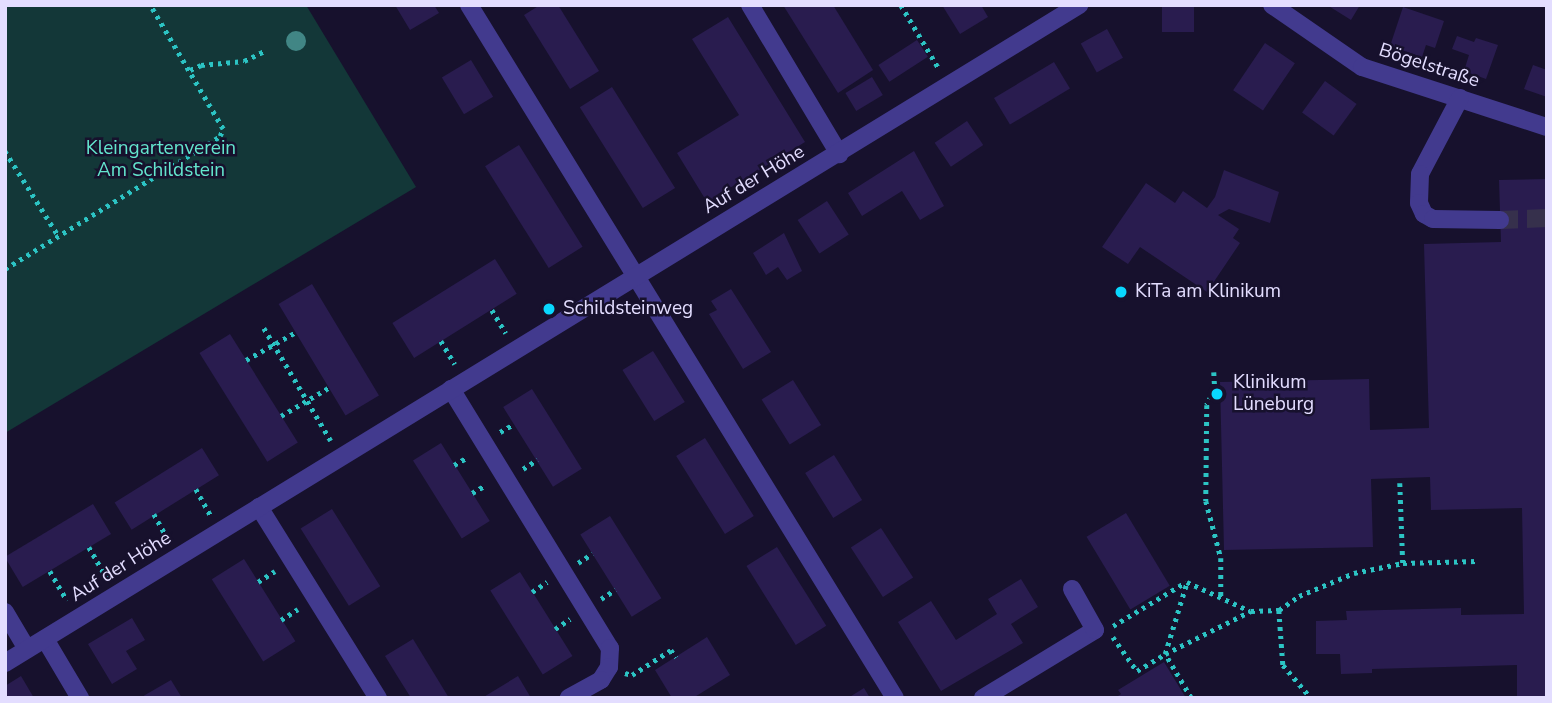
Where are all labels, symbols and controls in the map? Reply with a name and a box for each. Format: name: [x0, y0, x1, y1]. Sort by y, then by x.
street label: Bögelstraße: [1376, 39, 1482, 93]
park label: Kleingartenverein Am Schildstein: [86, 138, 236, 182]
street label: Auf der Höhe: [699, 141, 809, 219]
place label: KiTa am Klinikum: [1135, 281, 1281, 303]
marker: KiTa am Klinikum: [1113, 284, 1129, 300]
place label: Schildsteinweg: [563, 298, 693, 320]
marker: Schildsteinweg: [541, 301, 557, 317]
place label: Klinikum Lüneburg: [1233, 372, 1314, 416]
marker: Klinikum Lüneburg: [1207, 384, 1227, 404]
street label: Auf der Höhe: [66, 527, 176, 607]

